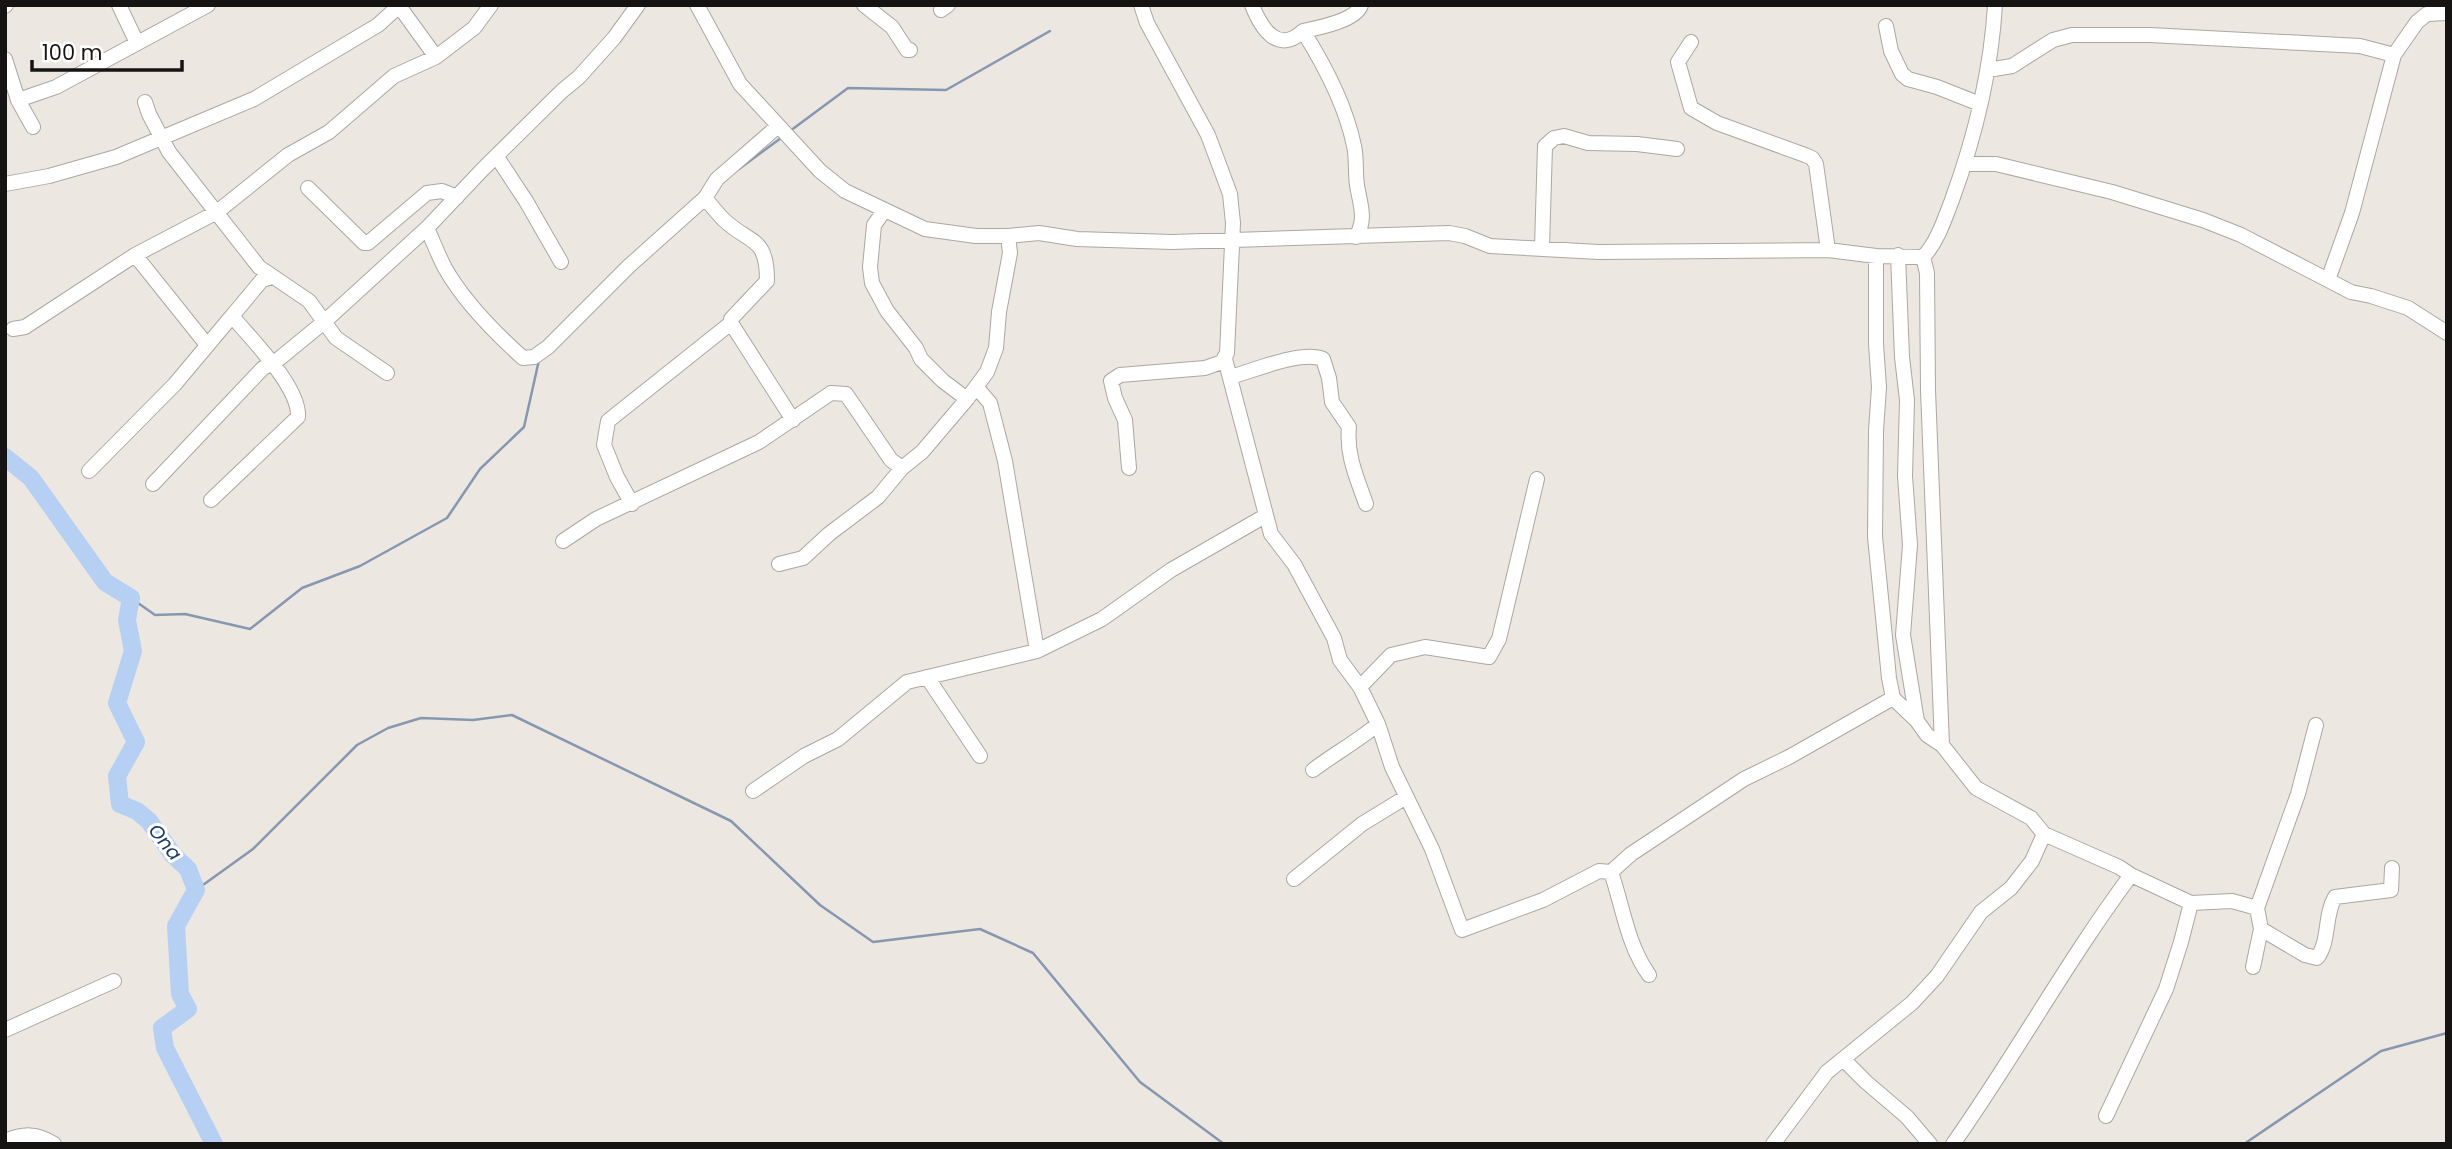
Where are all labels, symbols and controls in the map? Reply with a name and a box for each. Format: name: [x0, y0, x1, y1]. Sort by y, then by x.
scale bar: [32, 28, 182, 72]
text: 100 m: [42, 38, 102, 67]
water label: Ona: [142, 818, 188, 866]

